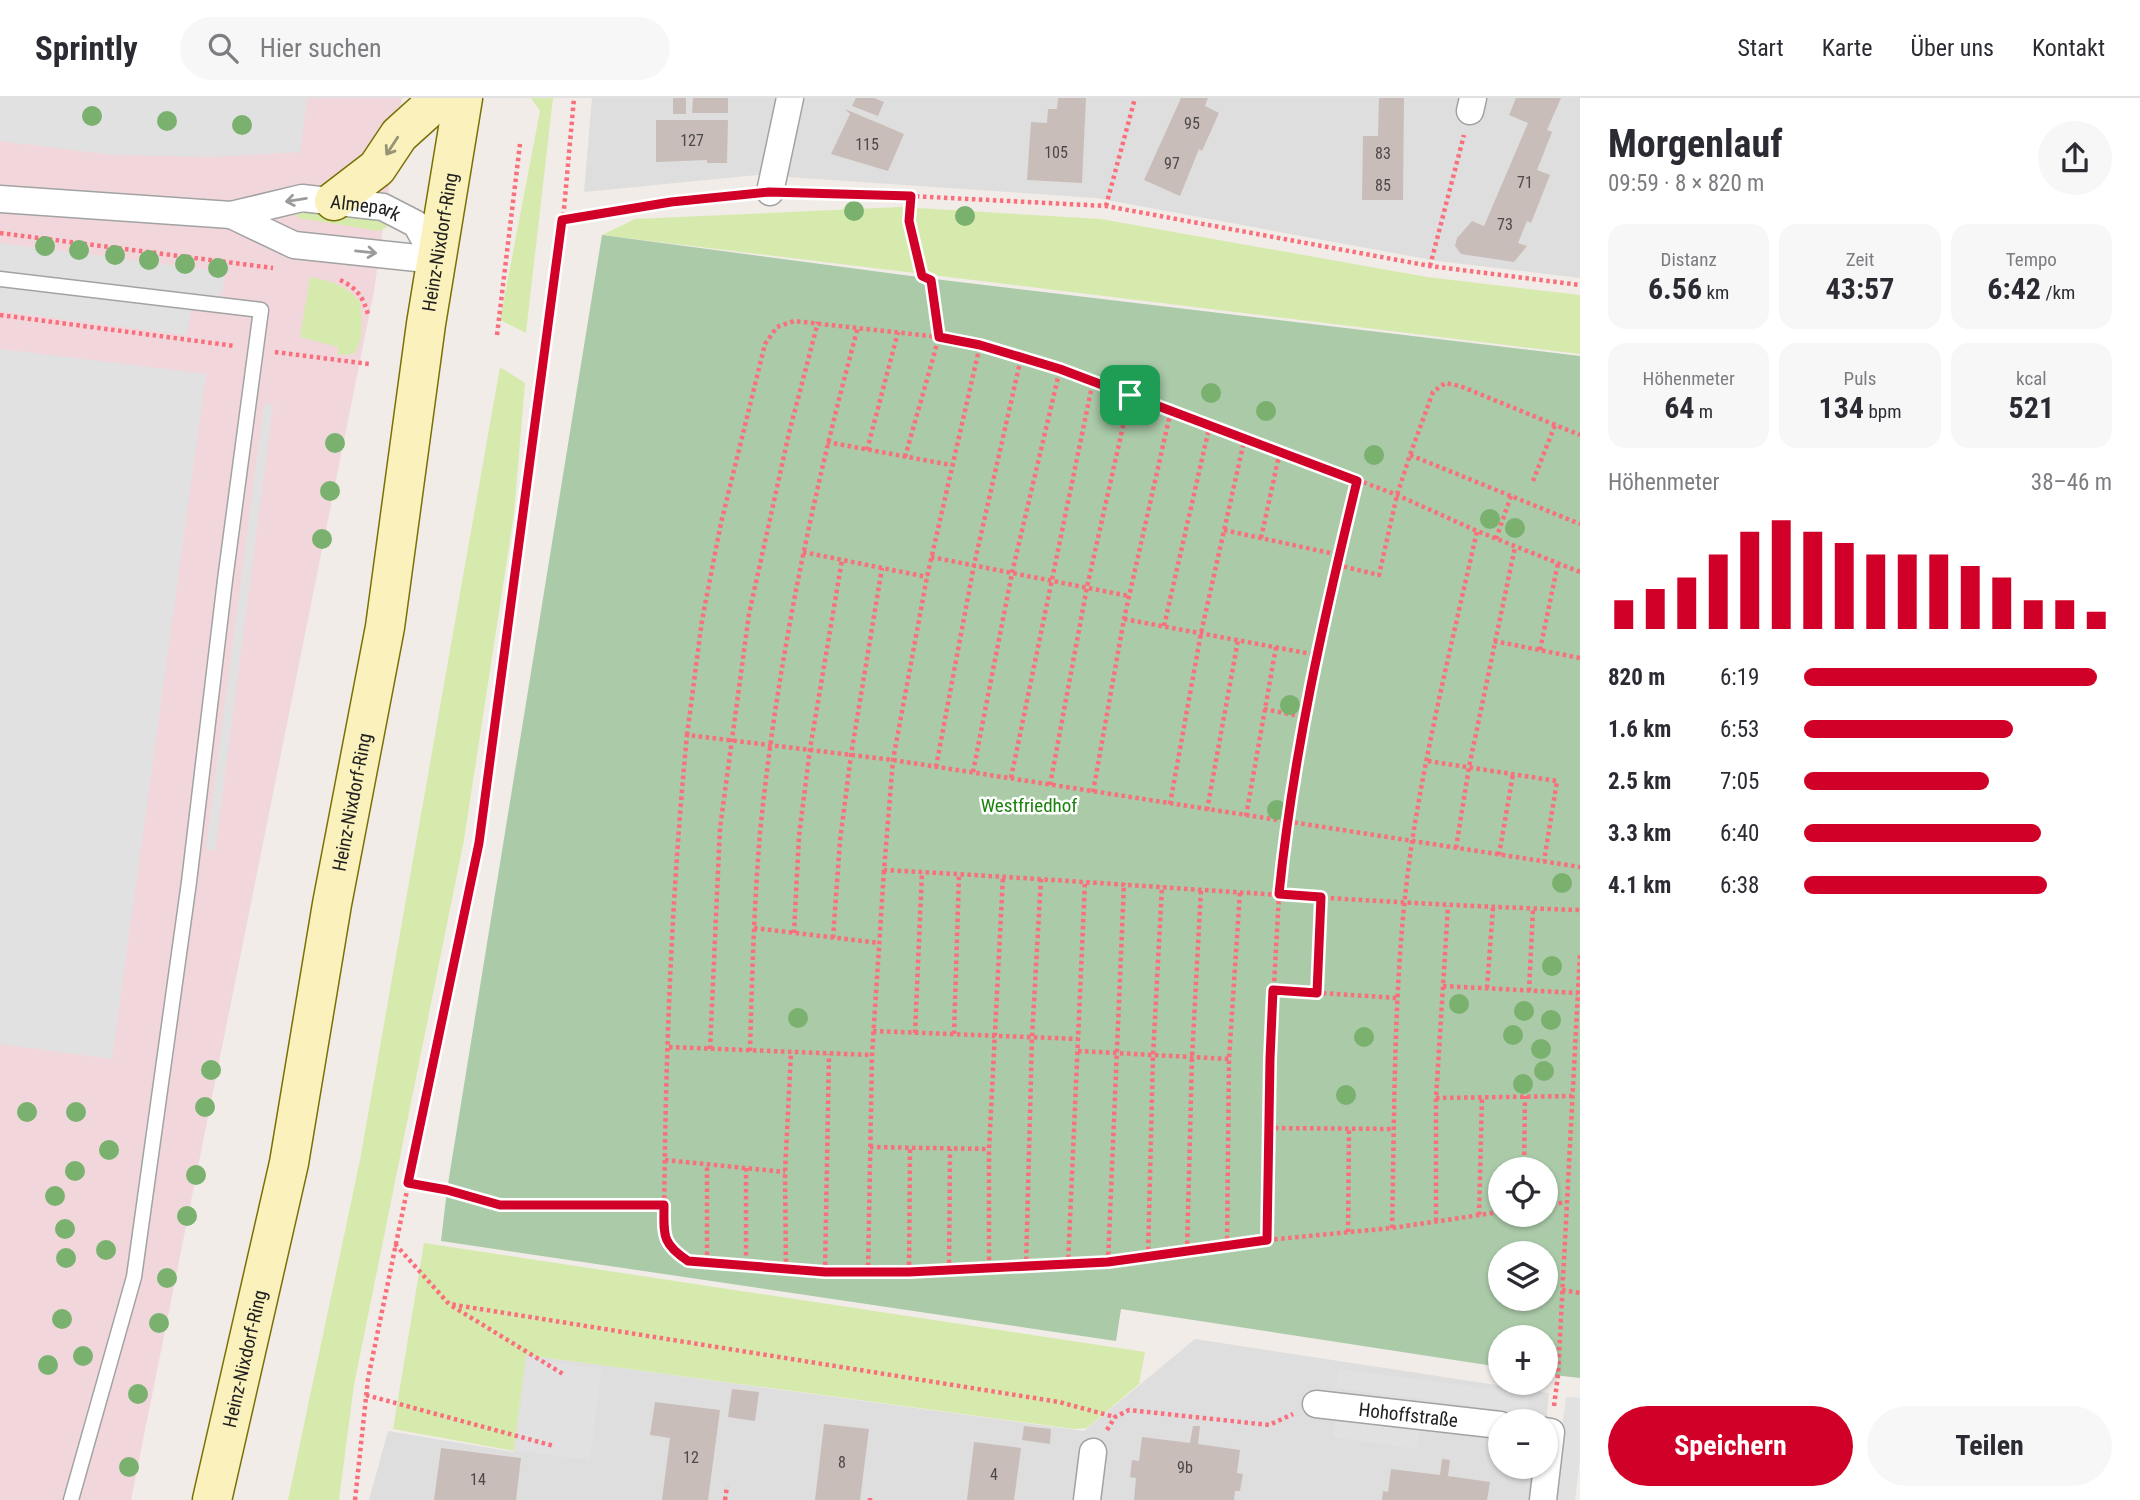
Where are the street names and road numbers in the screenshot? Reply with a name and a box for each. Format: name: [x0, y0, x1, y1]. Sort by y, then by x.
street label: Heinz-Nixdorf-Ring: [417, 171, 462, 313]
street label: Almepark: [329, 190, 405, 226]
street label: Heinz-Nixdorf-Ring: [327, 731, 376, 873]
street label: Heinz-Nixdorf-Ring: [217, 1288, 271, 1430]
street label: Hohoffstraße: [1358, 1397, 1459, 1432]

